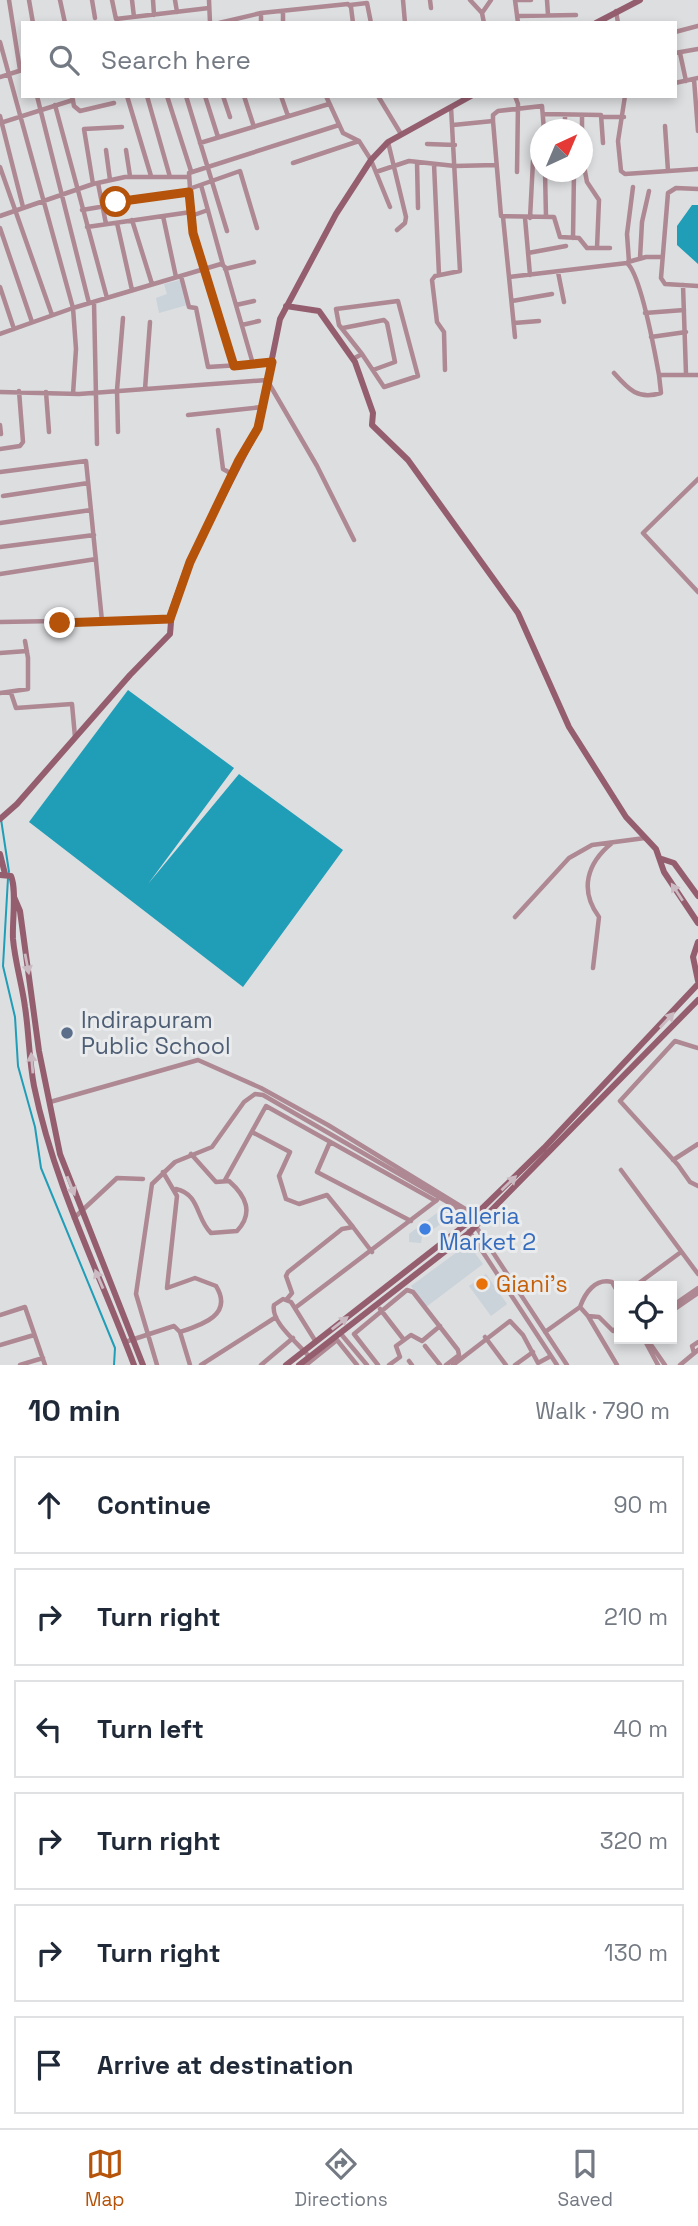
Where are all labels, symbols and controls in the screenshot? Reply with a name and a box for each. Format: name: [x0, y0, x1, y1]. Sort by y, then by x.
search box: [21, 21, 677, 98]
icon: search: [45, 41, 83, 79]
text: Search here: [101, 43, 251, 77]
north arrow: [530, 119, 593, 182]
route start: [100, 186, 131, 217]
route end: [44, 607, 75, 638]
one-way arrow: [671, 882, 684, 901]
one-way arrow: [21, 953, 32, 975]
place label: Indirapuram Public School: [81, 1005, 231, 1061]
one-way arrow: [659, 1011, 675, 1028]
marker: Indirapuram Public School: [59, 1025, 75, 1041]
one-way arrow: [26, 1052, 37, 1074]
one-way arrow: [500, 1175, 516, 1192]
one-way arrow: [66, 1176, 77, 1197]
place label: Galleria Market 2: [439, 1201, 536, 1257]
marker: Galleria Market 2: [417, 1221, 433, 1237]
one-way arrow: [94, 1268, 105, 1289]
place label: Giani's: [496, 1269, 568, 1299]
marker: Giani's: [474, 1276, 490, 1292]
map controls: [614, 1281, 677, 1344]
button: locate: [614, 1281, 677, 1344]
one-way arrow: [331, 1317, 349, 1331]
text: 10 min: [28, 1391, 121, 1430]
text: Walk · 790 m: [535, 1396, 670, 1426]
icon: ahead: [30, 1486, 68, 1524]
text: Continue: [97, 1488, 211, 1522]
text: 90 m: [613, 1490, 668, 1520]
icon: right: [30, 1598, 68, 1636]
text: Turn right: [97, 1600, 221, 1634]
text: 210 m: [604, 1602, 668, 1632]
icon: left: [30, 1710, 68, 1748]
text: Turn left: [97, 1712, 204, 1746]
text: 40 m: [613, 1714, 668, 1744]
icon: right: [30, 1822, 68, 1860]
text: Turn right: [97, 1824, 221, 1858]
text: 320 m: [600, 1826, 668, 1856]
icon: right: [30, 1934, 68, 1972]
text: Turn right: [97, 1936, 221, 1970]
text: 130 m: [604, 1938, 668, 1968]
icon: arrive: [30, 2046, 68, 2084]
text: Arrive at destination: [97, 2048, 354, 2082]
tab: Map: [85, 2145, 125, 2212]
tab: Directions: [295, 2145, 388, 2212]
tab: Saved: [558, 2145, 613, 2212]

